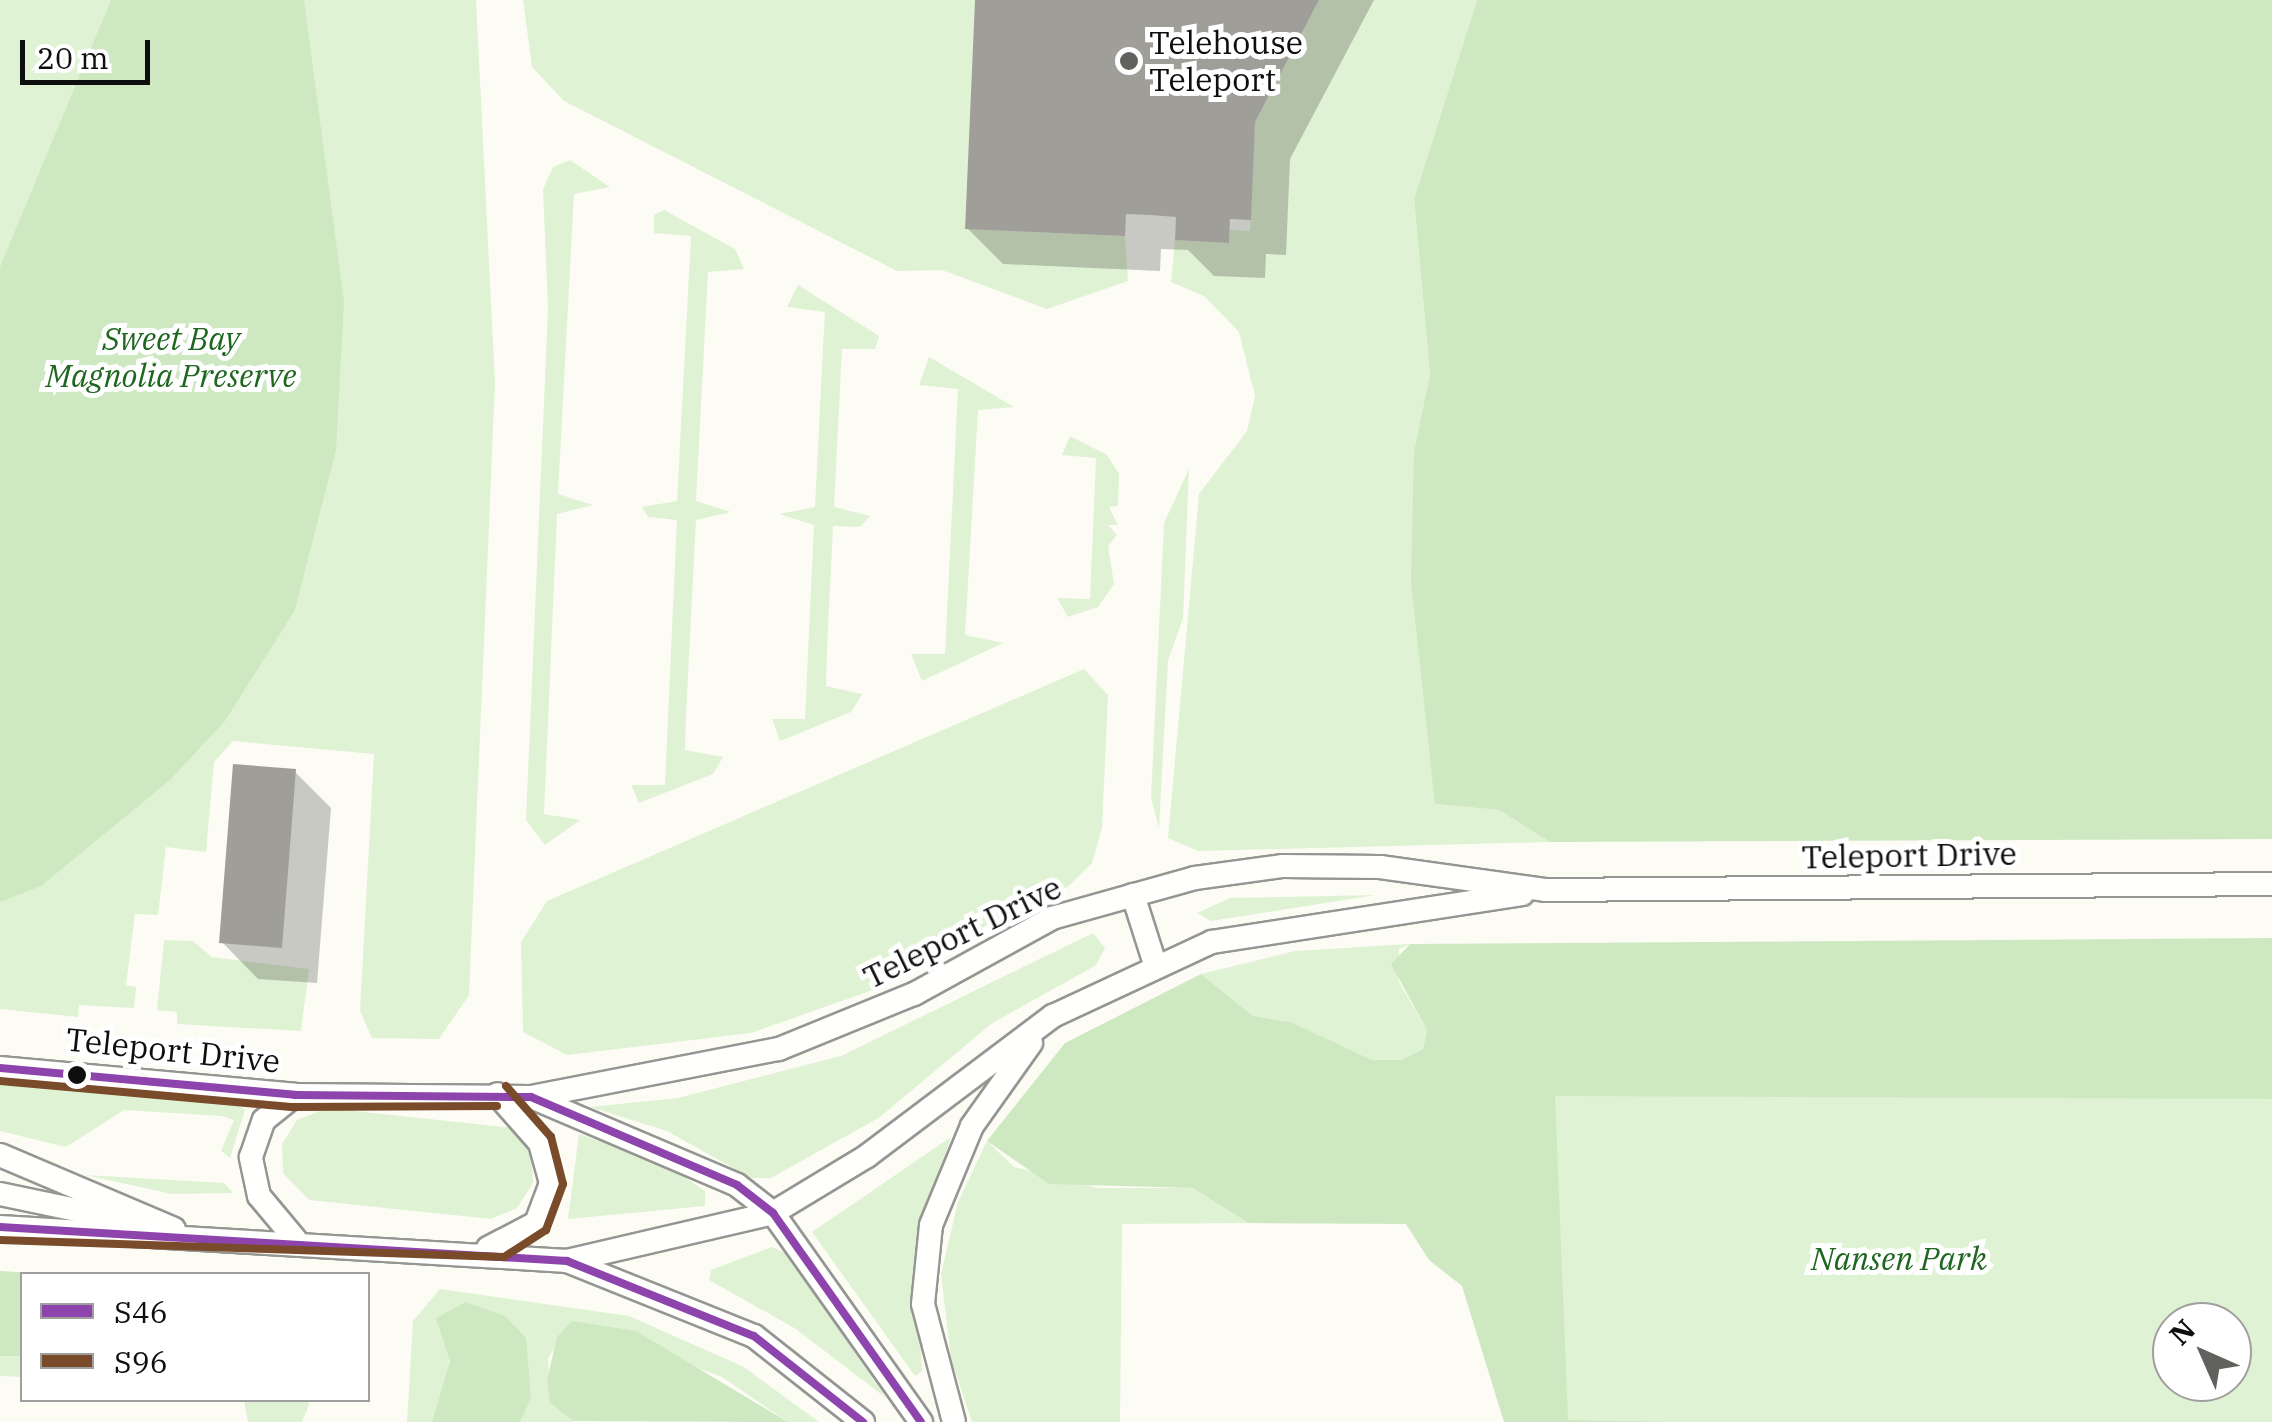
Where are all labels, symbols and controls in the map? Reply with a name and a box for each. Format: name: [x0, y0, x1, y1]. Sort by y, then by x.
scale bar: [25, 20, 155, 82]
place label: Telehouse Teleport: [1149, 24, 1303, 99]
text: 20 m: [37, 38, 109, 77]
marker: Telehouse Teleport: [1118, 50, 1140, 72]
park label: Sweet Bay Magnolia Preserve: [45, 320, 297, 395]
street label: Teleport Drive: [1801, 834, 2017, 876]
street label: Teleport Drive: [857, 868, 1067, 996]
street label: Teleport Drive: [64, 1020, 282, 1080]
unlabelled marker: [67, 1065, 87, 1085]
park label: Nansen Park: [1811, 1239, 1987, 1277]
legend: [20, 1272, 370, 1402]
text: S46: [114, 1292, 168, 1331]
north arrow: [2152, 1302, 2252, 1402]
text: N: [2161, 1311, 2203, 1353]
text: S96: [114, 1342, 168, 1381]

